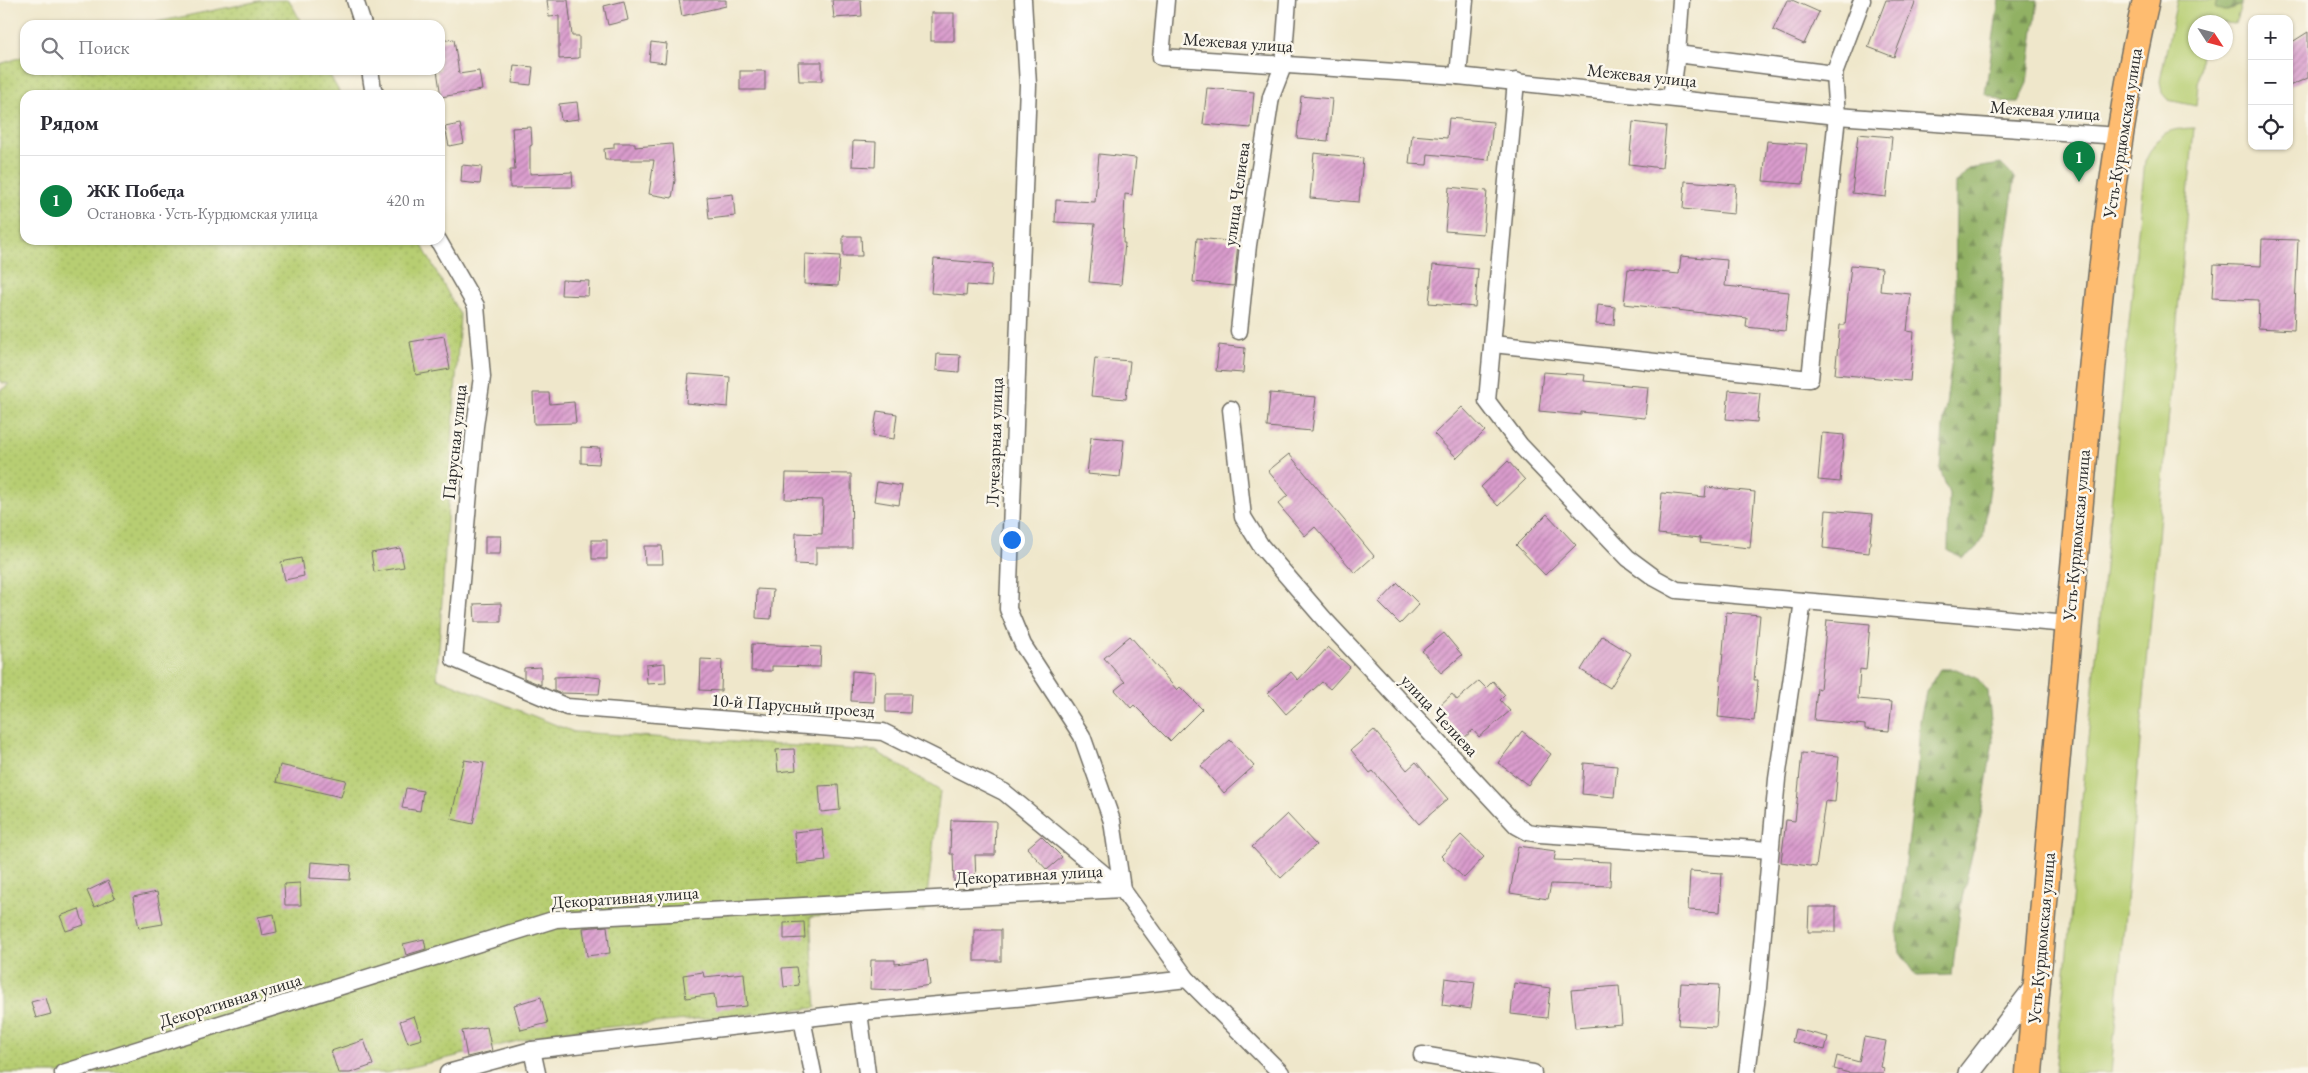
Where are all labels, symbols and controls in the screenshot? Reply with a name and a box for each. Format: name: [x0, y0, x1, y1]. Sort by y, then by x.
north arrow: [2188, 15, 2233, 60]
map controls: [2248, 15, 2293, 150]
button: +: [2248, 15, 2293, 60]
search box: [20, 20, 445, 75]
street label: Межевая улица: [1182, 27, 1295, 57]
icon: search: [38, 34, 66, 62]
text: Поиск: [78, 35, 130, 60]
street label: Усть-Курдюмская улица: [2097, 46, 2147, 221]
street label: Межевая улица: [1586, 58, 1699, 92]
button: −: [2248, 60, 2293, 105]
street label: Межевая улица: [1989, 95, 2102, 125]
button: locate: [2248, 105, 2293, 150]
text: Рядом: [40, 109, 99, 136]
street label: улица Челиева: [1217, 140, 1255, 248]
pin: 1: [2063, 141, 2095, 182]
text: ЖК Победа: [87, 178, 185, 203]
text: 1: [52, 190, 60, 211]
text: 420 m: [386, 190, 425, 211]
text: Остановка · Усть-Курдюмская улица: [87, 203, 318, 224]
street label: Лучезарная улица: [980, 376, 1008, 507]
street label: Парусная улица: [437, 382, 472, 501]
street label: Усть-Курдюмская улица: [2057, 448, 2095, 623]
your location: [999, 527, 1025, 553]
street label: улица Челиева: [1396, 669, 1485, 762]
street label: 10-й Парусный проезд: [711, 688, 875, 722]
street label: Усть-Курдюмская улица: [2022, 851, 2060, 1026]
street label: Декоративная улица: [955, 859, 1104, 889]
street label: Декоративная улица: [550, 880, 700, 914]
street label: Декоративная улица: [156, 967, 305, 1033]

